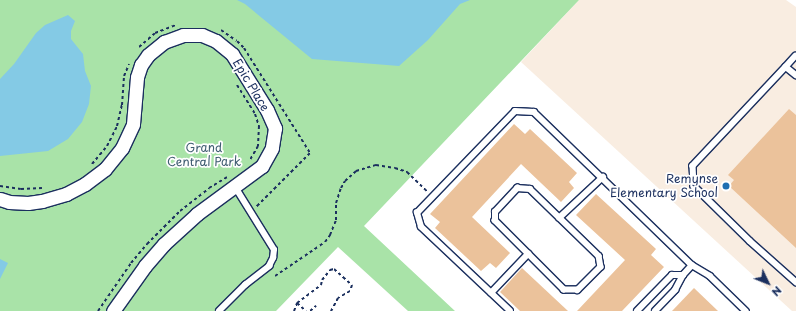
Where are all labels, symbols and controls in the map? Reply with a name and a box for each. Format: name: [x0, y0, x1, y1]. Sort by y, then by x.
street label: Epic Place: [230, 56, 272, 114]
park label: Grand Central Park: [167, 141, 241, 169]
place label: Remynse Elementary School: [610, 172, 718, 200]
marker: Remynse Elementary School: [721, 181, 731, 191]
north arrow: [748, 263, 788, 303]
text: N: [768, 283, 786, 301]

